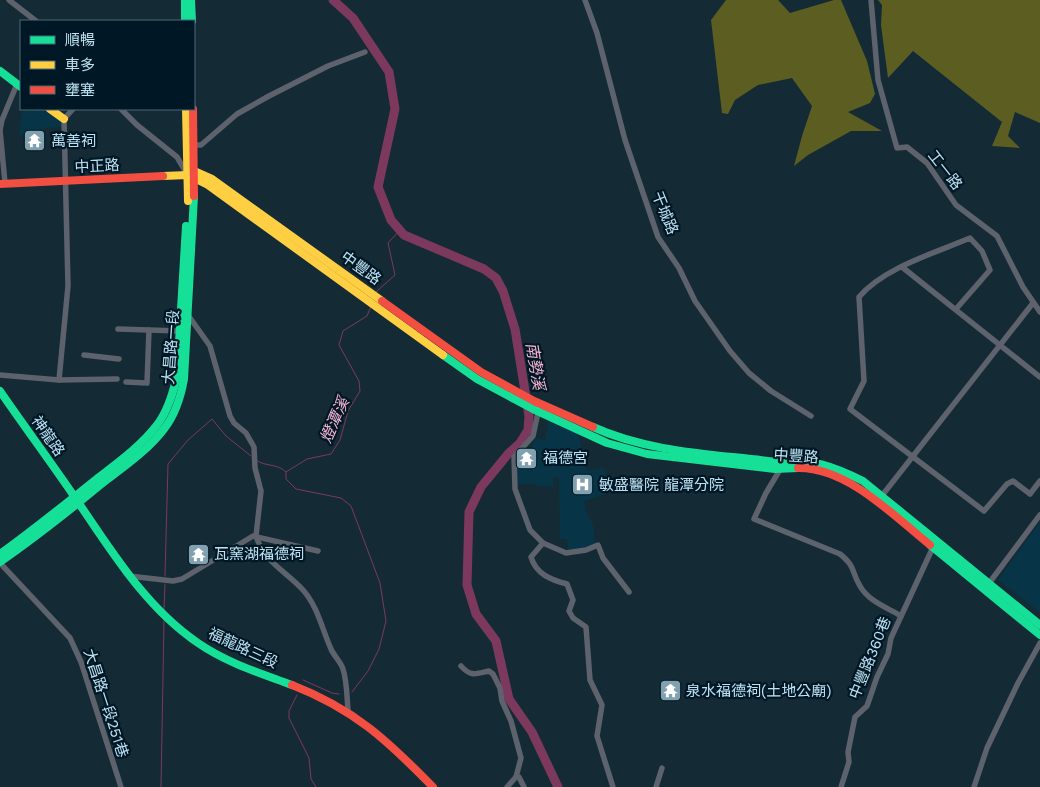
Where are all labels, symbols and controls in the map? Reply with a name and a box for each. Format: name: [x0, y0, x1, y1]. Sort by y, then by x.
legend: [20, 20, 195, 110]
text: 順暢: [65, 31, 95, 49]
text: 車多: [65, 56, 95, 74]
text: 壅塞: [65, 81, 95, 99]
temple icon: 萬善祠: [23, 129, 47, 153]
place label: 萬善祠: [51, 132, 96, 150]
street label: 工一路: [924, 147, 966, 193]
street label: 中正路: [74, 156, 120, 176]
street label: 干城路: [648, 189, 682, 237]
street label: 中豐路: [338, 247, 384, 289]
street label: 大昌路一段: [159, 309, 183, 385]
water label: 南勢溪: [522, 341, 549, 393]
water label: 燈潭溪: [316, 393, 354, 446]
street label: 神龍路: [28, 412, 68, 460]
street label: 中豐路: [773, 445, 819, 467]
temple icon: 福德宮: [515, 446, 539, 470]
place label: 福德宮: [543, 449, 588, 467]
hospital icon: 敏盛醫院 龍潭分院: [571, 473, 595, 497]
place label: 敏盛醫院 龍潭分院: [599, 476, 724, 494]
temple icon: 瓦窯湖福德祠: [186, 542, 210, 566]
place label: 瓦窯湖福德祠: [214, 545, 304, 563]
street label: 中豐路360巷: [845, 614, 895, 702]
street label: 福龍路三段: [205, 624, 281, 672]
street label: 大昌路一段251巷: [80, 646, 132, 760]
temple icon: 泉水福德祠(土地公廟): [658, 679, 682, 703]
place label: 泉水福德祠(土地公廟): [686, 682, 832, 700]

